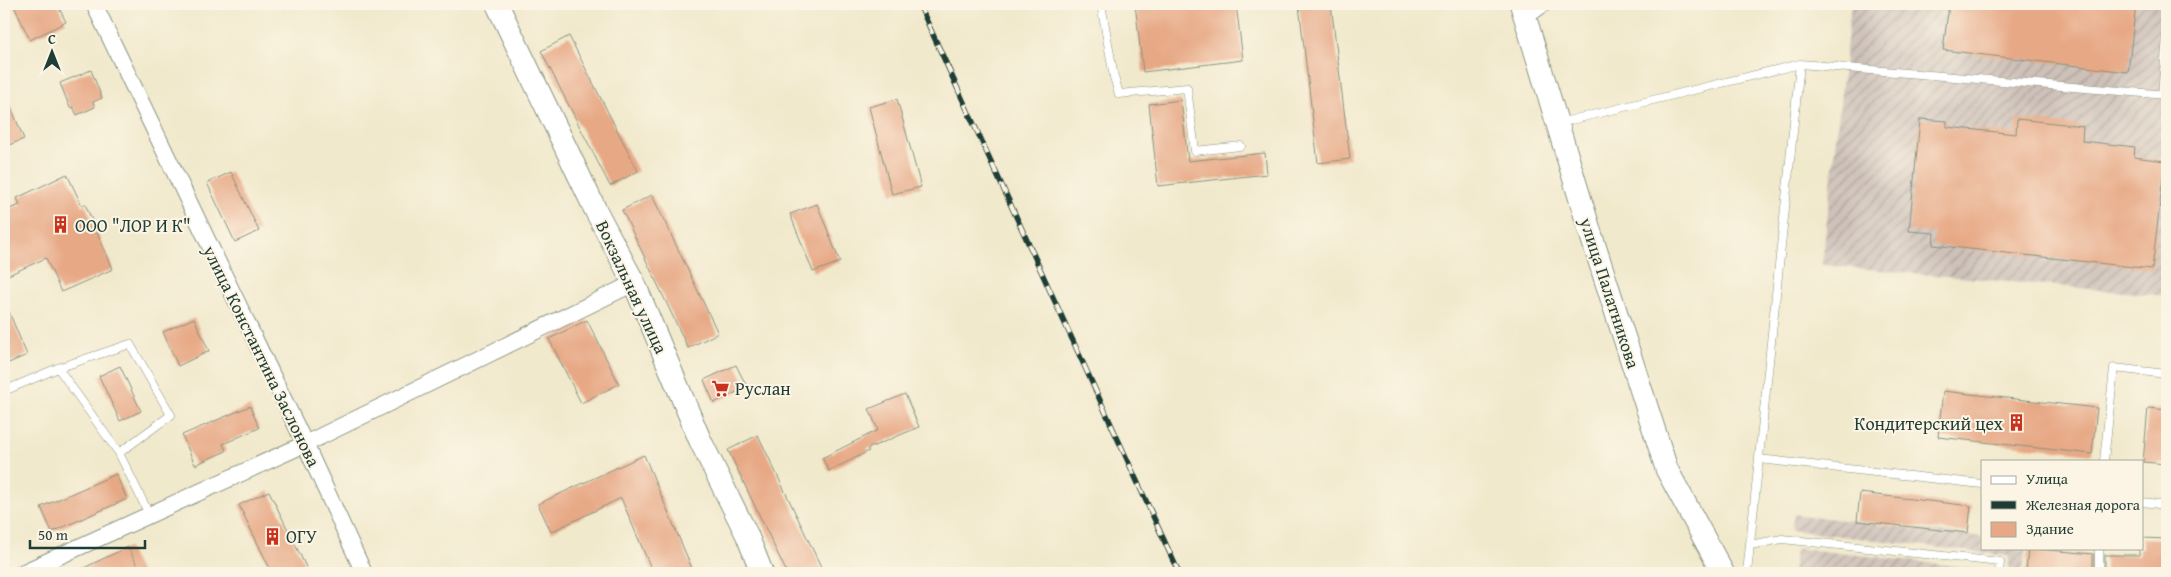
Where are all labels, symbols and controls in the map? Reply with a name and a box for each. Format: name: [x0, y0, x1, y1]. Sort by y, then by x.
north arrow: [28, 28, 78, 78]
text: С: [48, 29, 56, 49]
place label: ООО "ЛОР И К": [75, 212, 191, 239]
street label: улица Палатникова: [1573, 213, 1647, 372]
building icon: ООО "ЛОР И К": [51, 215, 71, 235]
street label: Вокзальная улица: [589, 216, 675, 358]
street label: улица Константина Заслонова: [196, 240, 328, 472]
place label: Руслан: [735, 375, 791, 402]
supermarket icon: Руслан: [711, 378, 731, 398]
place label: Кондитерский цех: [1854, 410, 2004, 437]
building icon: Кондитерский цех: [2007, 413, 2027, 433]
legend: [1981, 460, 2144, 550]
text: Улица: [2026, 468, 2069, 489]
text: Железная дорога: [2025, 494, 2141, 515]
scale bar: [30, 517, 145, 549]
text: Здание: [2026, 518, 2074, 539]
place label: ОГУ: [286, 523, 317, 550]
text: 50 m: [38, 524, 69, 545]
building icon: ОГУ: [262, 526, 282, 546]

